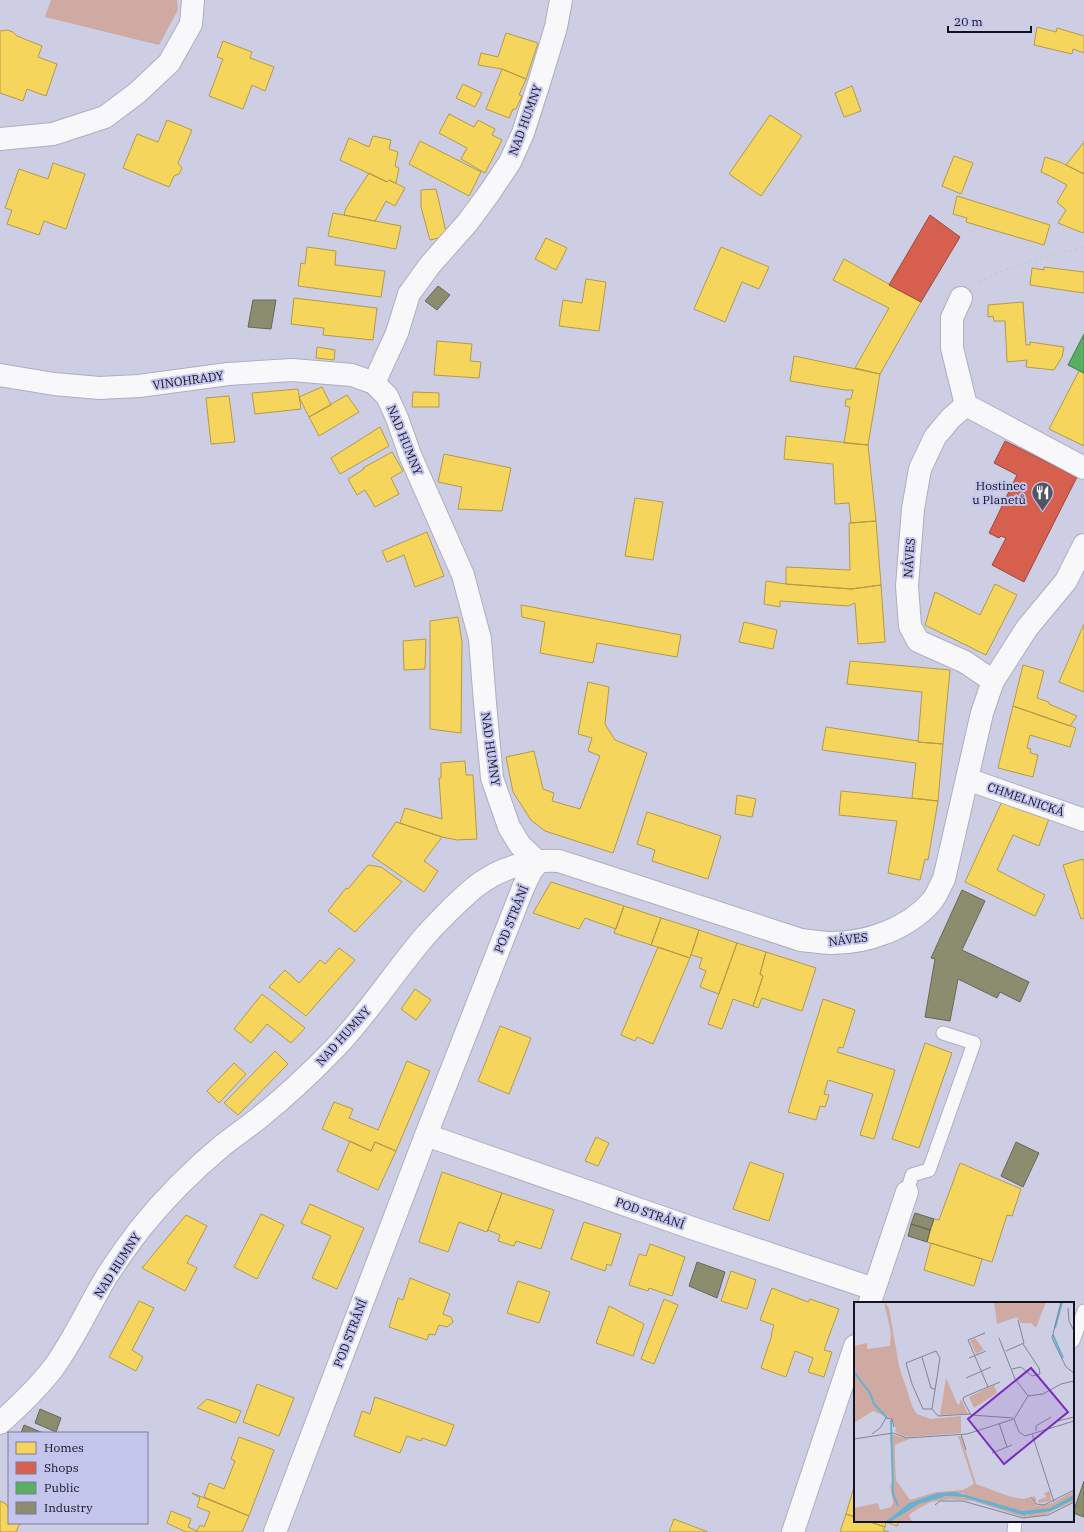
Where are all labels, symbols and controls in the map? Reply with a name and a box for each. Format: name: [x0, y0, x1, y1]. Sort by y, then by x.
scale bar: [948, 8, 1031, 34]
text: 20 m: [954, 14, 983, 29]
street label: NAD HUMNY: [505, 82, 545, 158]
street label: VINOHRADY: [151, 368, 225, 392]
street label: NAD HUMNY: [384, 403, 426, 478]
place label: Hostinec u Planetů: [972, 478, 1027, 507]
restaurant icon: Hostinec u Planetů: [1029, 479, 1055, 512]
street label: NÁVES: [900, 538, 918, 578]
street label: NAD HUMNY: [478, 711, 504, 787]
street label: CHMELNICKÁ: [985, 779, 1067, 819]
street label: POD STRÁNÍ: [491, 883, 531, 955]
street label: NÁVES: [827, 929, 869, 949]
street label: NAD HUMNY: [313, 1003, 374, 1069]
street label: POD STRÁNÍ: [614, 1194, 686, 1232]
street label: NAD HUMNY: [90, 1229, 144, 1300]
street label: POD STRÁNÍ: [330, 1297, 370, 1369]
inset map: [854, 1302, 1074, 1522]
legend: [8, 1432, 148, 1524]
text: Homes: [44, 1440, 84, 1455]
text: Shops: [44, 1460, 79, 1475]
text: Public: [44, 1480, 80, 1495]
text: Industry: [44, 1500, 93, 1515]

